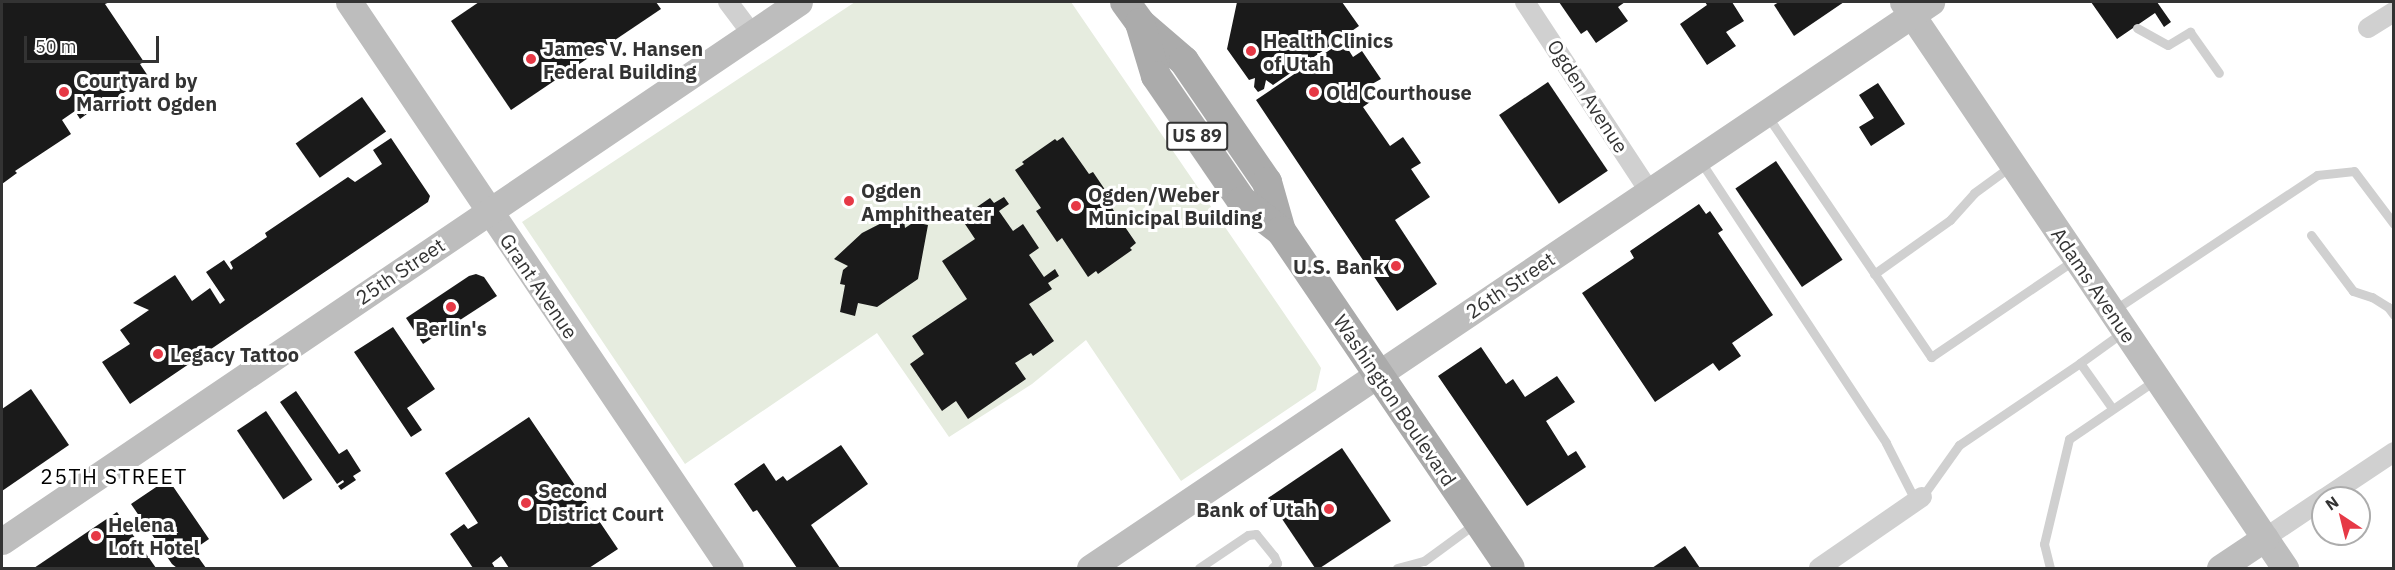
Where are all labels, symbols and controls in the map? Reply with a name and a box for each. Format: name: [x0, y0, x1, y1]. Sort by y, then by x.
scale bar: [27, 24, 162, 62]
place label: Health Clinics of Utah: [1263, 28, 1393, 75]
text: 50 m: [35, 35, 77, 58]
street label: Ogden Avenue: [1543, 35, 1633, 157]
place label: James V. Hansen Federal Building: [543, 36, 703, 83]
marker: Health Clinics of Utah: [1244, 44, 1258, 58]
marker: James V. Hansen Federal Building: [524, 52, 538, 66]
place label: Courtyard by Marriott Ogden: [76, 68, 217, 115]
place label: Old Courthouse: [1326, 80, 1472, 104]
marker: Courtyard by Marriott Ogden: [57, 85, 71, 99]
marker: Old Courthouse: [1307, 85, 1321, 99]
road number: US 89: [1166, 121, 1228, 151]
place label: Ogden Amphitheater: [861, 178, 991, 225]
place label: Ogden/Weber Municipal Building: [1088, 183, 1262, 230]
marker: Ogden Amphitheater: [842, 194, 856, 208]
marker: Ogden/Weber Municipal Building: [1069, 199, 1083, 213]
street label: Adams Avenue: [2047, 223, 2141, 347]
street label: Grant Avenue: [495, 229, 583, 343]
street label: 25th Street: [351, 233, 449, 309]
street label: 26th Street: [1461, 247, 1559, 323]
place label: U.S. Bank: [1293, 254, 1384, 278]
marker: U.S. Bank: [1389, 259, 1403, 273]
marker: Berlin's: [444, 300, 458, 314]
street label: Washington Boulevard: [1329, 310, 1461, 490]
place label: Berlin's: [415, 316, 487, 340]
place label: Legacy Tattoo: [170, 342, 299, 366]
marker: Legacy Tattoo: [151, 347, 165, 361]
district label: 25TH STREET: [40, 463, 188, 489]
place label: Second District Court: [538, 479, 664, 526]
north arrow: [2311, 486, 2371, 546]
text: N: [2321, 491, 2342, 514]
marker: Second District Court: [519, 496, 533, 510]
place label: Bank of Utah: [1196, 497, 1317, 521]
marker: Bank of Utah: [1322, 502, 1336, 516]
place label: Helena Loft Hotel: [108, 512, 200, 559]
marker: Helena Loft Hotel: [89, 529, 103, 543]

